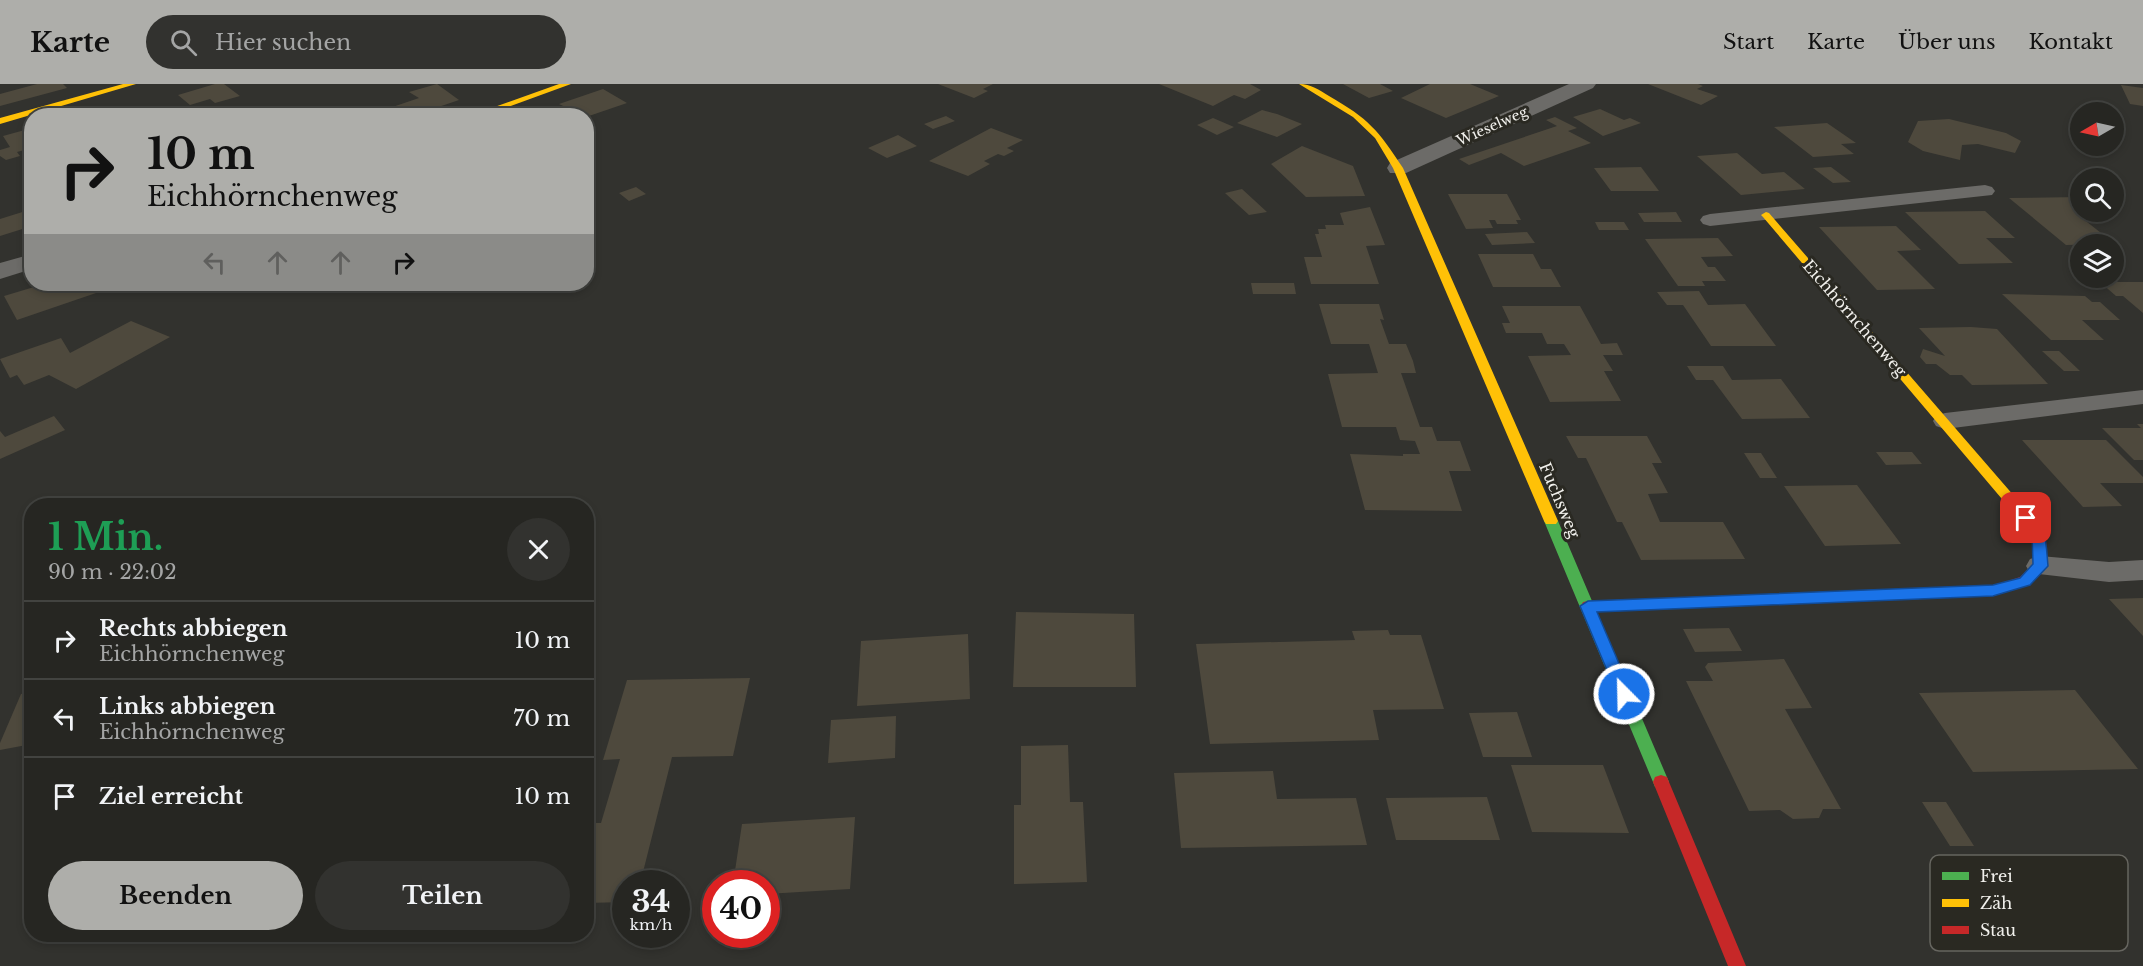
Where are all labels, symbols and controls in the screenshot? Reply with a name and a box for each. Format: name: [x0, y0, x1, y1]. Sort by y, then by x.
search box: [146, 15, 566, 69]
text: Karte: [30, 25, 110, 60]
icon: search: [167, 26, 200, 59]
text: Hier suchen: [215, 29, 351, 56]
text: Start: [1723, 29, 1774, 55]
text: Karte: [1807, 29, 1865, 55]
text: Über uns: [1898, 29, 1996, 55]
text: Kontakt: [2029, 29, 2113, 55]
street label: Wieselweg: [1453, 102, 1531, 150]
north arrow: [2070, 102, 2124, 156]
map controls: [2070, 102, 2124, 288]
text: 10 m: [147, 128, 255, 180]
icon: right: [48, 132, 126, 210]
button: search: [2070, 168, 2124, 222]
text: Eichhörnchenweg: [147, 180, 397, 213]
button: layers: [2070, 234, 2124, 288]
icon: left: [198, 246, 231, 279]
icon: ahead: [261, 246, 294, 279]
icon: ahead: [324, 246, 357, 279]
icon: right: [387, 246, 420, 279]
street label: Eichhörnchenweg: [1799, 255, 1911, 381]
street label: Fuchsweg: [1535, 459, 1585, 541]
pin: [2000, 492, 2051, 543]
icon: arrive: [2009, 501, 2042, 534]
text: 1 Min.: [48, 515, 163, 560]
button: close: [507, 518, 570, 581]
text: 90 m · 22:02: [48, 560, 176, 584]
text: Rechts abbiegen: [99, 615, 288, 642]
icon: right: [48, 624, 81, 657]
text: 10 m: [515, 627, 570, 654]
text: Eichhörnchenweg: [99, 642, 284, 666]
position arrow: [1592, 662, 1656, 726]
text: Links abbiegen: [99, 693, 276, 720]
icon: left: [48, 702, 81, 735]
text: 70 m: [513, 705, 570, 732]
text: Eichhörnchenweg: [99, 720, 284, 744]
icon: arrive: [48, 780, 81, 813]
text: Ziel erreicht: [99, 783, 243, 810]
text: 10 m: [515, 783, 570, 810]
legend: [1930, 855, 2128, 951]
button: Beenden: [48, 861, 303, 930]
button: Teilen: [315, 861, 570, 930]
text: Frei: [1980, 866, 2013, 886]
speed limit sign: 40: [702, 870, 780, 948]
text: 34: [631, 883, 671, 920]
text: Zäh: [1980, 893, 2012, 913]
text: km/h: [630, 915, 672, 934]
text: Stau: [1980, 920, 2016, 940]

